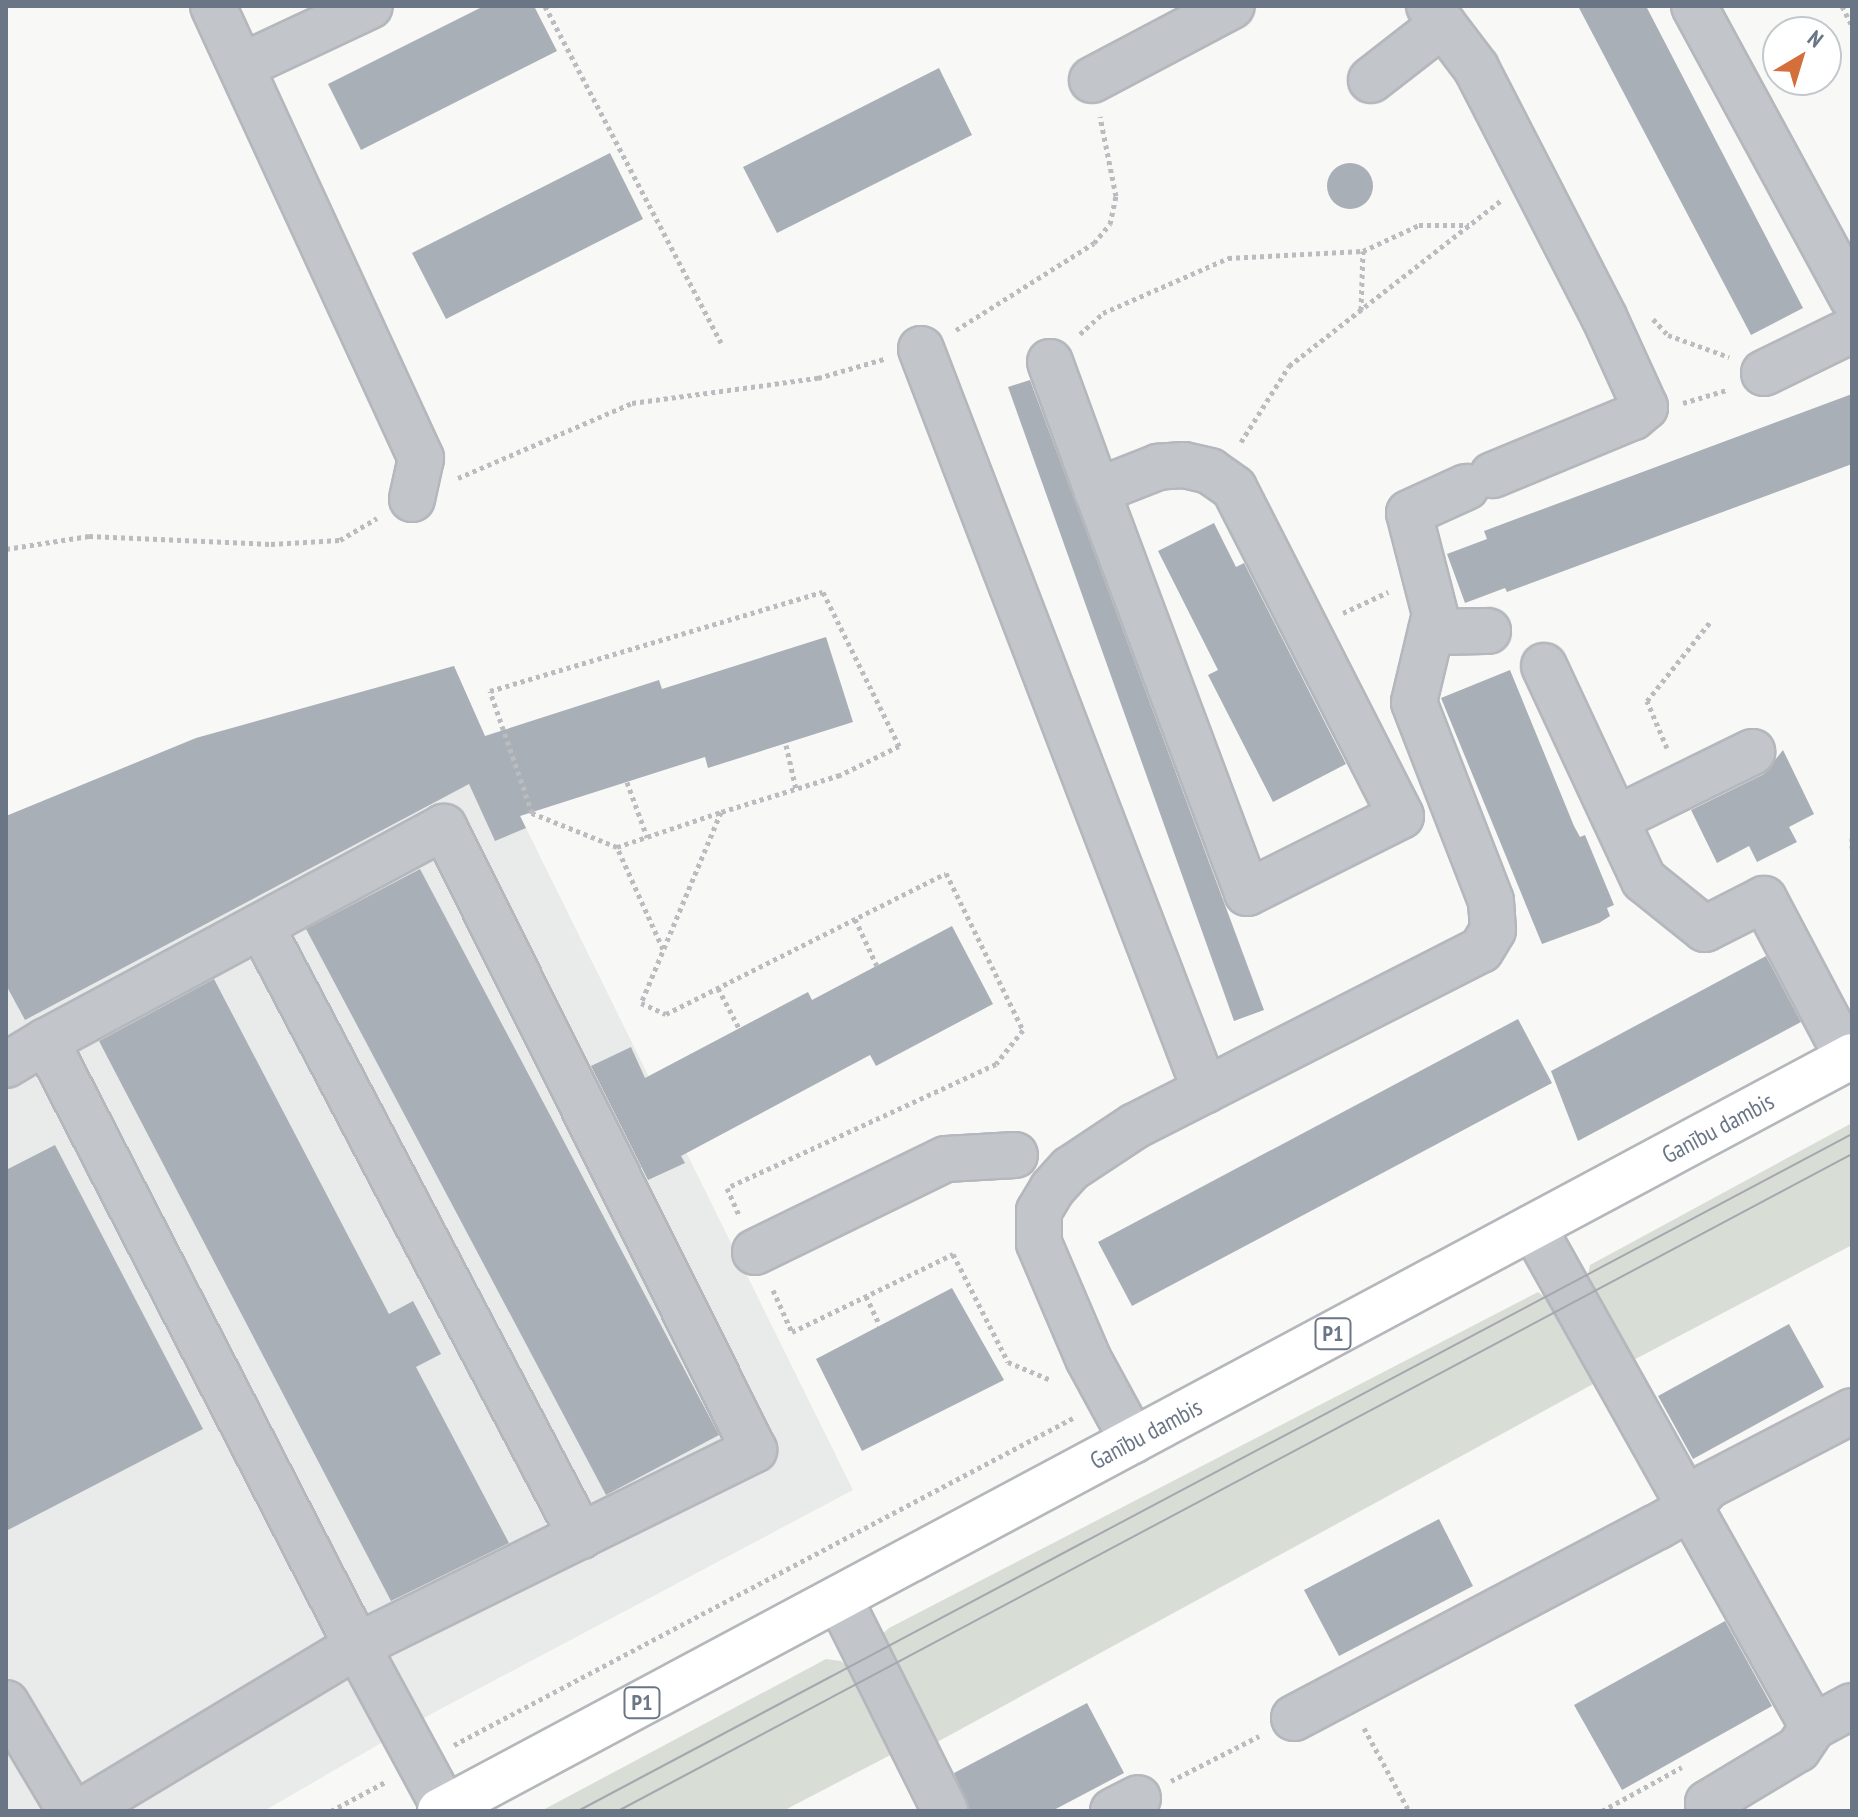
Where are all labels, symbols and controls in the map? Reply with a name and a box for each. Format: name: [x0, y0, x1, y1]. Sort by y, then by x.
north arrow: [1762, 16, 1842, 96]
text: N: [1802, 24, 1829, 53]
street label: Ganību dambis: [1657, 1087, 1779, 1169]
road number: P1: [1313, 1316, 1353, 1352]
street label: Ganību dambis: [1085, 1393, 1207, 1475]
road number: P1: [622, 1685, 662, 1721]

